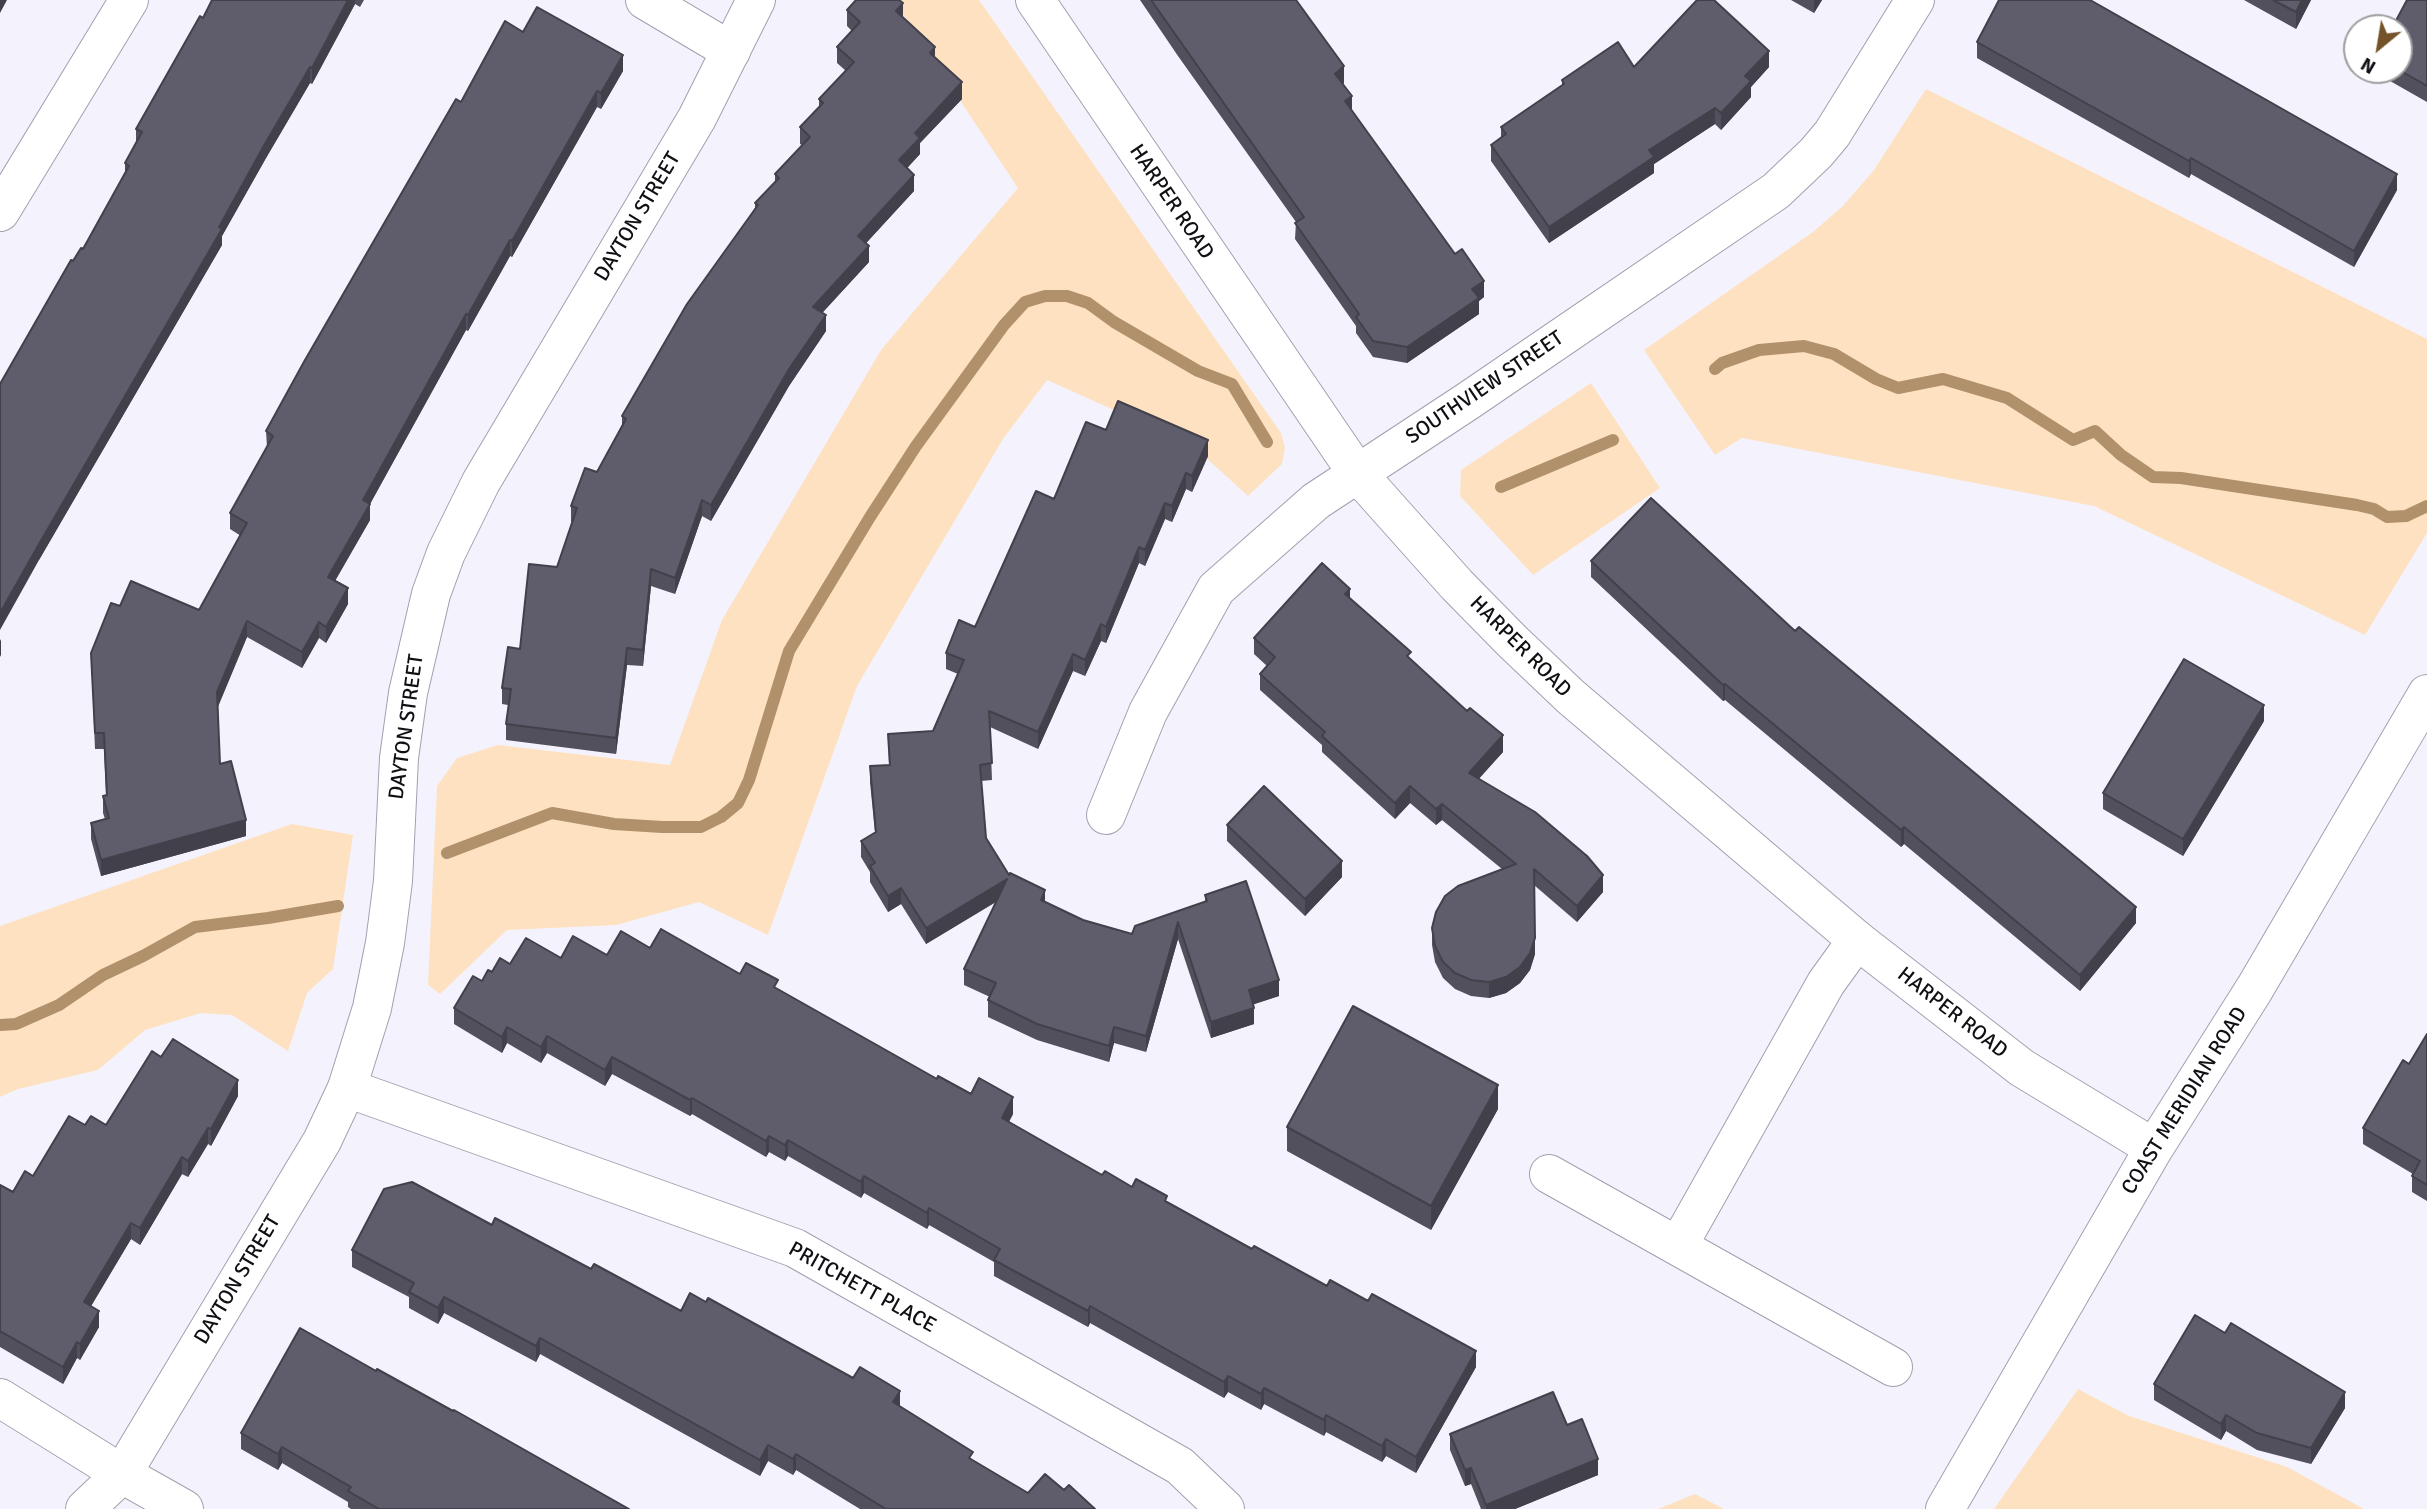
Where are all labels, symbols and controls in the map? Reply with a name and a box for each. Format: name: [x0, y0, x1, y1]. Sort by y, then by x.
north arrow: [2343, 14, 2413, 84]
text: N: [2357, 52, 2380, 79]
street label: HARPER ROAD: [1123, 140, 1219, 264]
street label: DAYTON STREET: [590, 148, 686, 286]
street label: SOUTHVIEW STREET: [1401, 326, 1569, 450]
street label: HARPER ROAD: [1464, 591, 1576, 703]
street label: DAYTON STREET: [384, 653, 430, 801]
street label: HARPER ROAD: [1892, 962, 2012, 1064]
street label: COAST MERIDIAN ROAD: [2117, 1003, 2253, 1199]
street label: DAYTON STREET: [190, 1211, 286, 1349]
street label: PRITCHETT PLACE: [784, 1237, 940, 1339]

